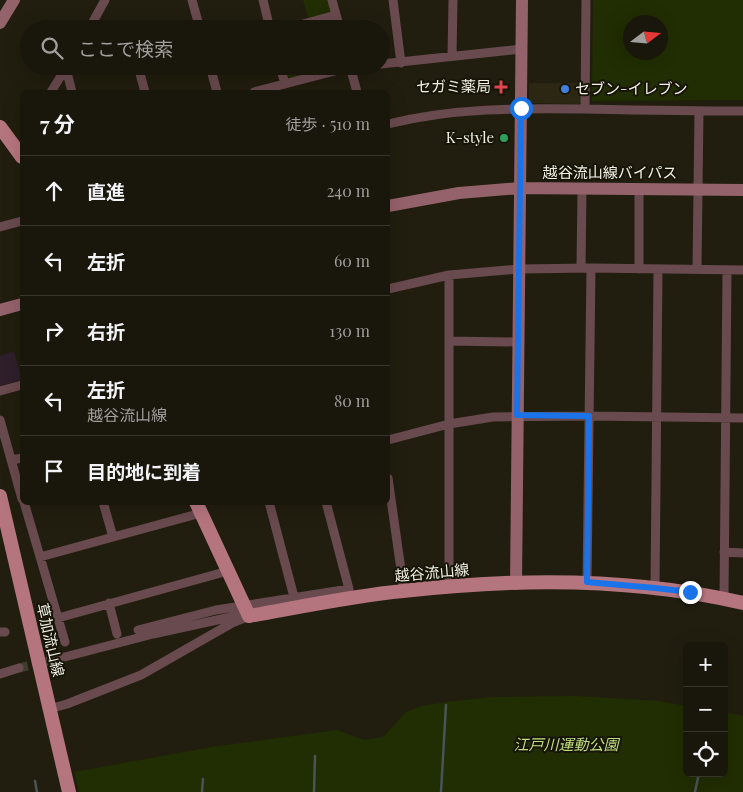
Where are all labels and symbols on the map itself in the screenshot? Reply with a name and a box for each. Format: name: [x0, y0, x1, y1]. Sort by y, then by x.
north arrow: [623, 15, 668, 60]
place label: セガミ薬局: [416, 76, 491, 96]
place label: セブン-イレブン: [575, 78, 688, 98]
marker: セガミ薬局: [495, 81, 507, 93]
marker: セブン-イレブン: [559, 83, 571, 95]
route start: [510, 97, 533, 120]
place label: K-style: [446, 127, 494, 147]
marker: K-style: [498, 132, 510, 144]
street label: 越谷流山線バイパス: [542, 162, 677, 182]
street label: 越谷流山線: [393, 559, 470, 585]
route end: [679, 581, 702, 604]
street label: 草加流山線: [33, 601, 69, 679]
park label: 江戸川運動公園: [513, 734, 620, 754]

